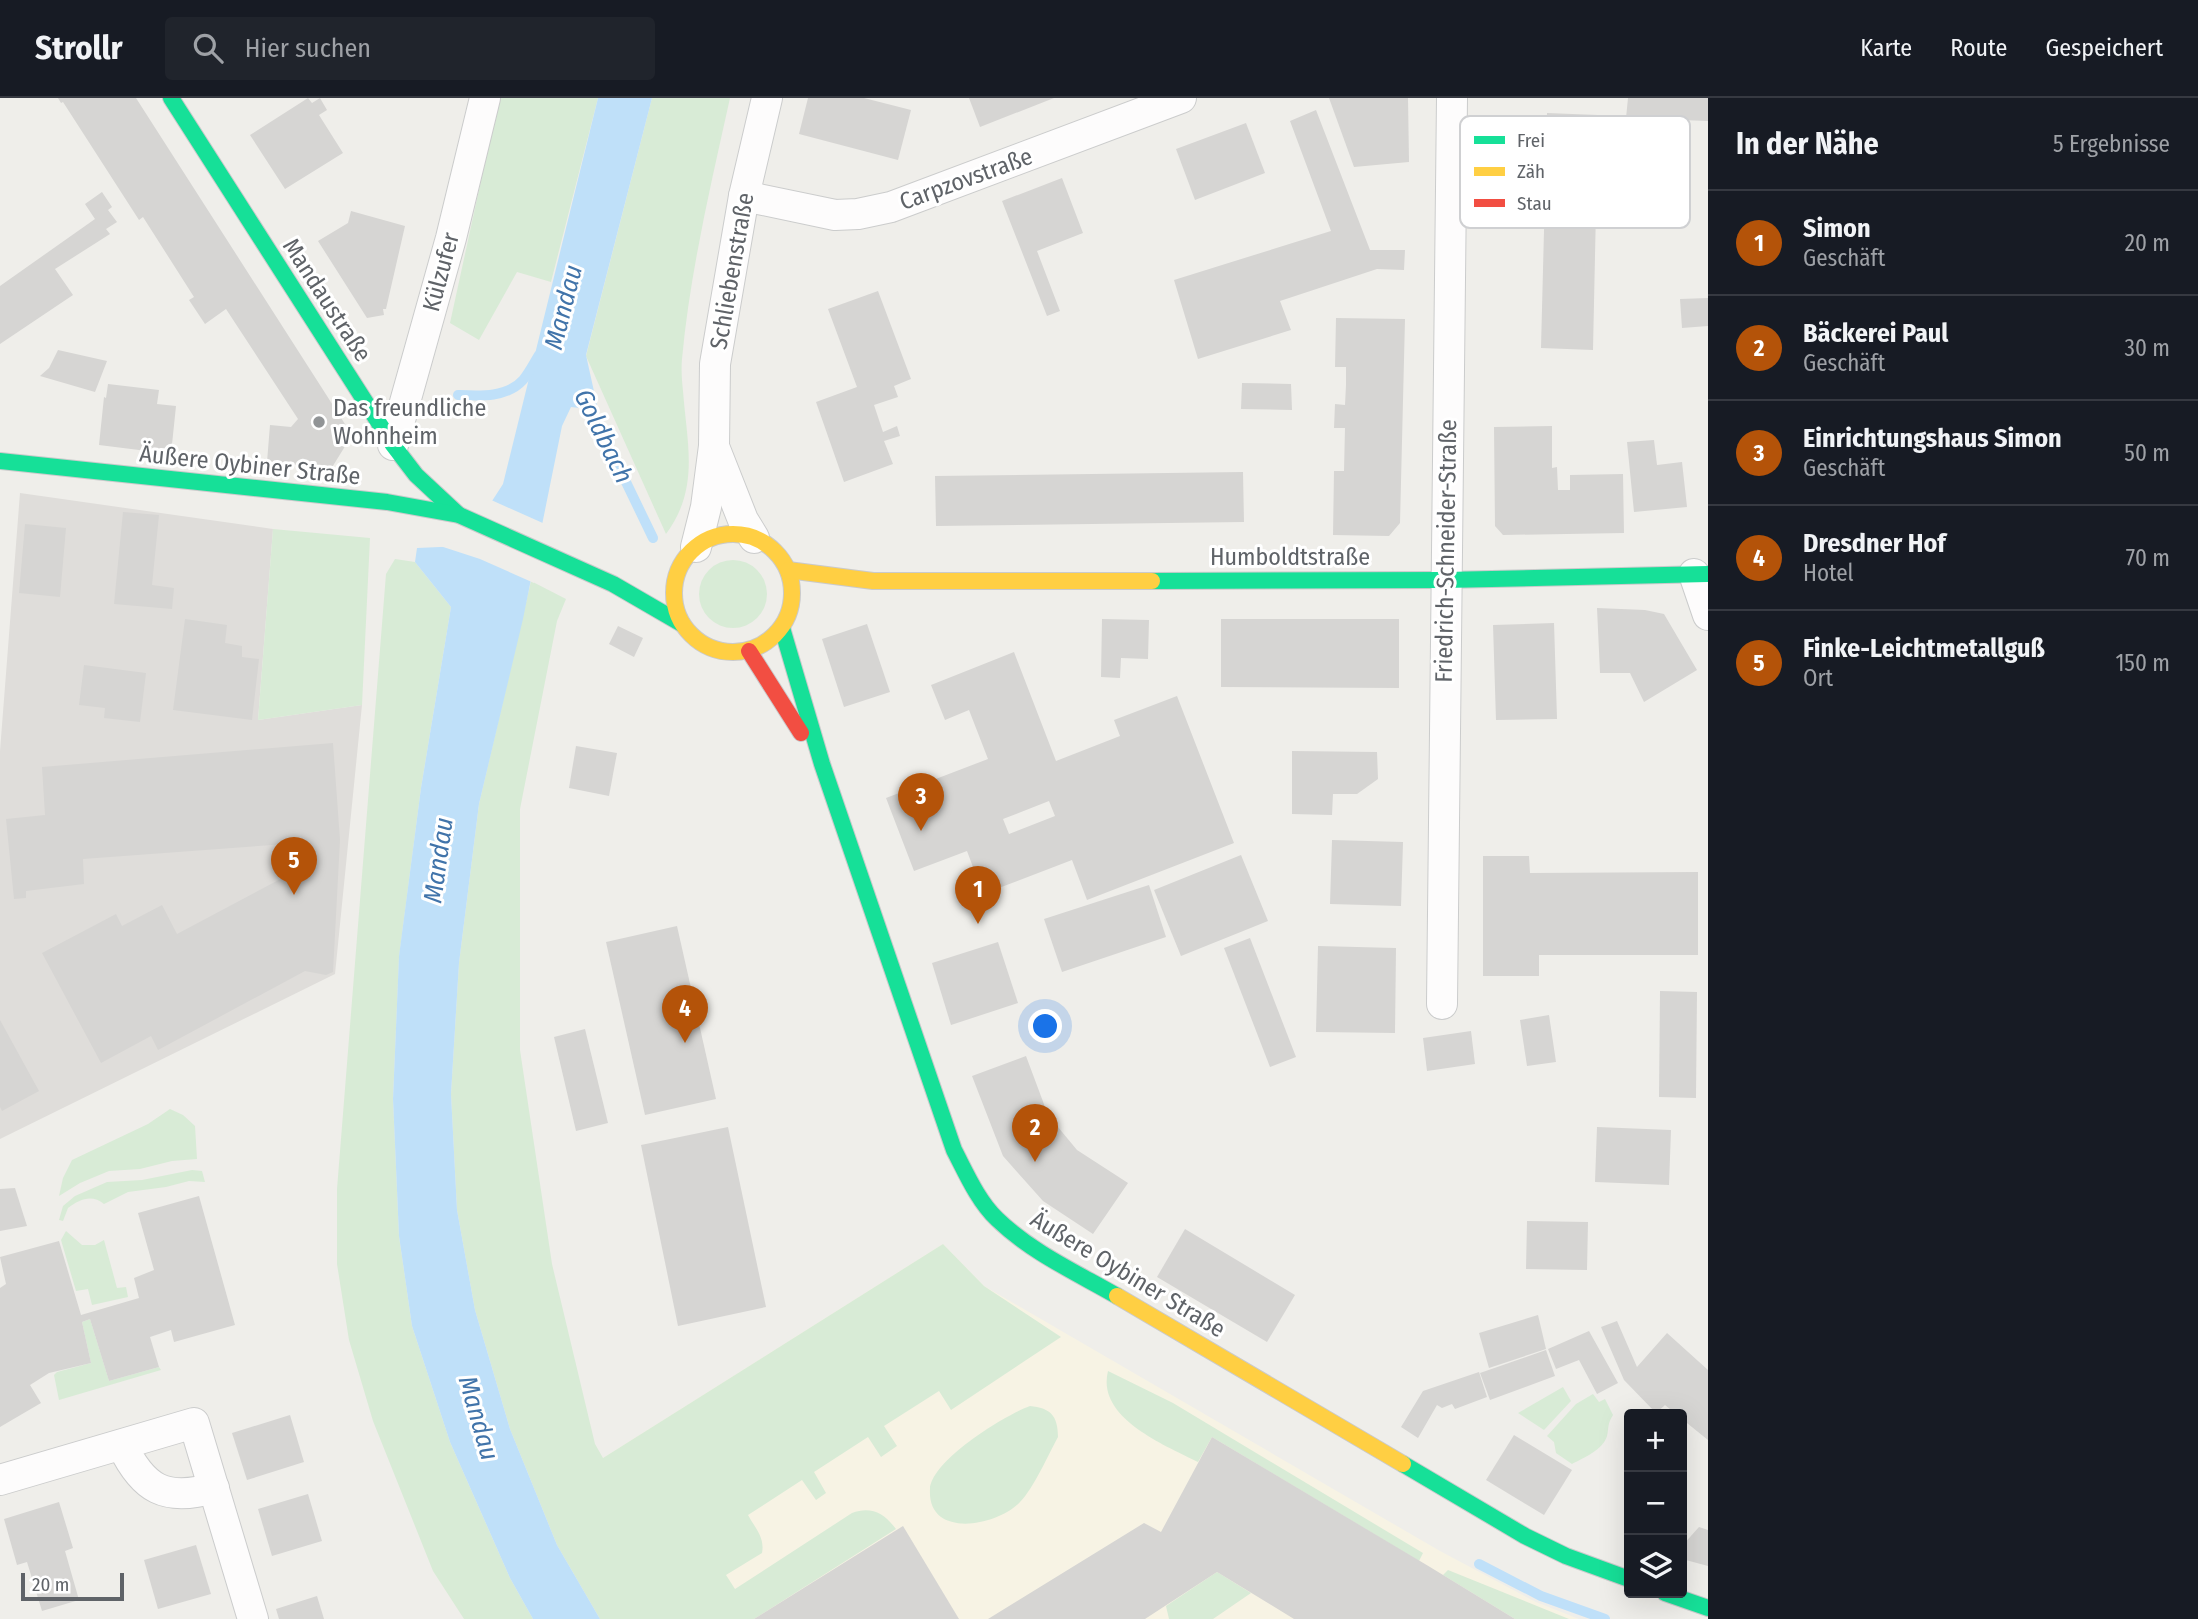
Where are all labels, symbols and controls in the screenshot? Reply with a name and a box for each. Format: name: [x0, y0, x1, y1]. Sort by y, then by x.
search box: [165, 17, 655, 80]
text: Strollr: [35, 28, 123, 68]
icon: search: [189, 29, 227, 67]
text: Hier suchen: [245, 33, 371, 64]
text: Karte: [1860, 34, 1912, 62]
text: Route: [1950, 34, 2007, 62]
text: Gespeichert: [2045, 34, 2163, 62]
legend: [1460, 116, 1690, 228]
text: In der Nähe: [1736, 126, 1879, 162]
text: Frei: [1517, 129, 1545, 152]
text: 5 Ergebnisse: [2053, 130, 2170, 158]
street label: Carpzovstraße: [896, 142, 1036, 216]
text: Zäh: [1517, 160, 1545, 183]
street label: Schliebenstraße: [704, 191, 760, 351]
text: Stau: [1517, 192, 1552, 215]
text: Simon: [1803, 213, 1871, 244]
street label: Külzufer: [417, 229, 465, 315]
text: 1: [1754, 229, 1764, 257]
text: 20 m: [2125, 229, 2170, 257]
street label: Mandaustraße: [277, 233, 377, 367]
text: Geschäft: [1803, 244, 1885, 272]
water label: Mandau: [538, 262, 589, 353]
text: Bäckerei Paul: [1803, 318, 1948, 349]
text: 2: [1754, 334, 1764, 362]
text: 30 m: [2125, 334, 2170, 362]
text: Geschäft: [1803, 349, 1885, 377]
water label: Goldbach: [568, 384, 640, 488]
place label: Das freundliche Wohnheim: [333, 394, 486, 450]
marker: Das freundliche Wohnheim: [311, 414, 327, 430]
street label: Friedrich-Schneider-Straße: [1430, 419, 1462, 683]
text: Einrichtungshaus Simon: [1803, 423, 2062, 454]
street label: Äußere Oybiner Straße: [138, 439, 362, 491]
text: 3: [1754, 439, 1764, 467]
text: 50 m: [2124, 439, 2170, 467]
text: Geschäft: [1803, 454, 1885, 482]
text: Dresdner Hof: [1803, 528, 1946, 559]
street label: Humboldtstraße: [1210, 543, 1370, 571]
text: 4: [1753, 544, 1765, 572]
text: 70 m: [2126, 544, 2170, 572]
text: Hotel: [1803, 559, 1854, 587]
text: Finke-Leichtmetallguß: [1803, 633, 2045, 664]
text: 5: [1753, 649, 1765, 677]
text: 150 m: [2115, 649, 2170, 677]
text: Ort: [1803, 664, 1833, 692]
pin: 3: [898, 773, 944, 831]
water label: Mandau: [417, 815, 460, 905]
pin: 5: [271, 837, 317, 895]
pin: 1: [955, 866, 1001, 924]
pin: 4: [662, 985, 708, 1043]
your location: [1028, 1009, 1062, 1043]
pin: 2: [1012, 1104, 1058, 1162]
street label: Äußere Oybiner Straße: [1026, 1205, 1230, 1343]
water label: Mandau: [452, 1372, 505, 1464]
map controls: [1624, 1409, 1687, 1598]
button: +: [1624, 1409, 1687, 1472]
button: −: [1624, 1472, 1687, 1535]
button: layers: [1624, 1535, 1687, 1598]
scale bar: [21, 1570, 124, 1602]
text: 20 m: [32, 1573, 69, 1596]

